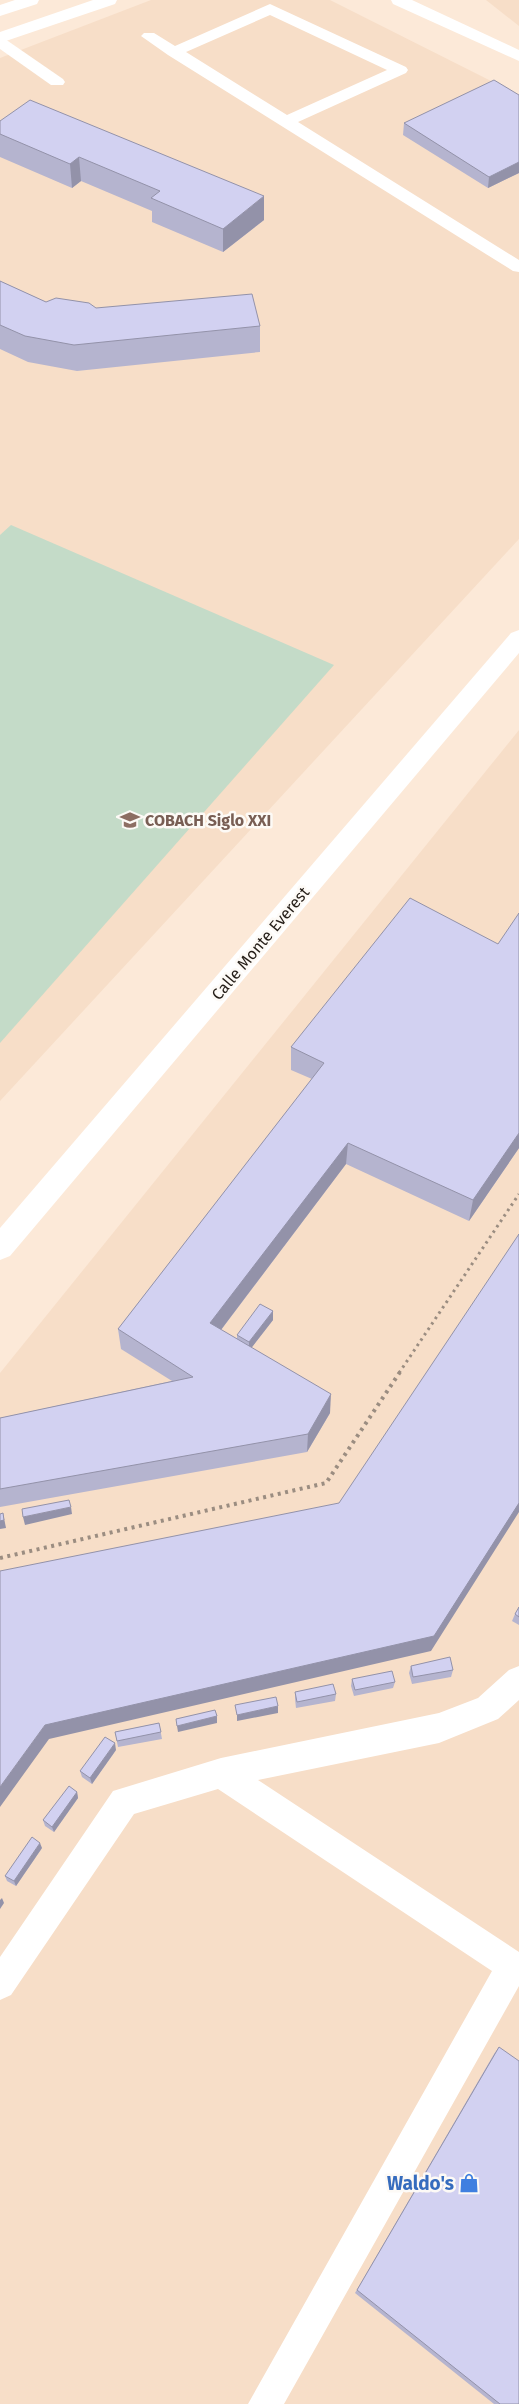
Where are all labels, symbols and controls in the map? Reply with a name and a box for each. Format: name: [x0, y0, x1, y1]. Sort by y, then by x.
school or university icon: COBACH Siglo XXI: [119, 809, 141, 831]
place label: COBACH Siglo XXI: [145, 811, 271, 830]
street label: Calle Monte Everest: [208, 883, 313, 1004]
place label: Waldo's: [387, 2172, 454, 2195]
shop icon: Waldo's: [458, 2172, 480, 2194]

